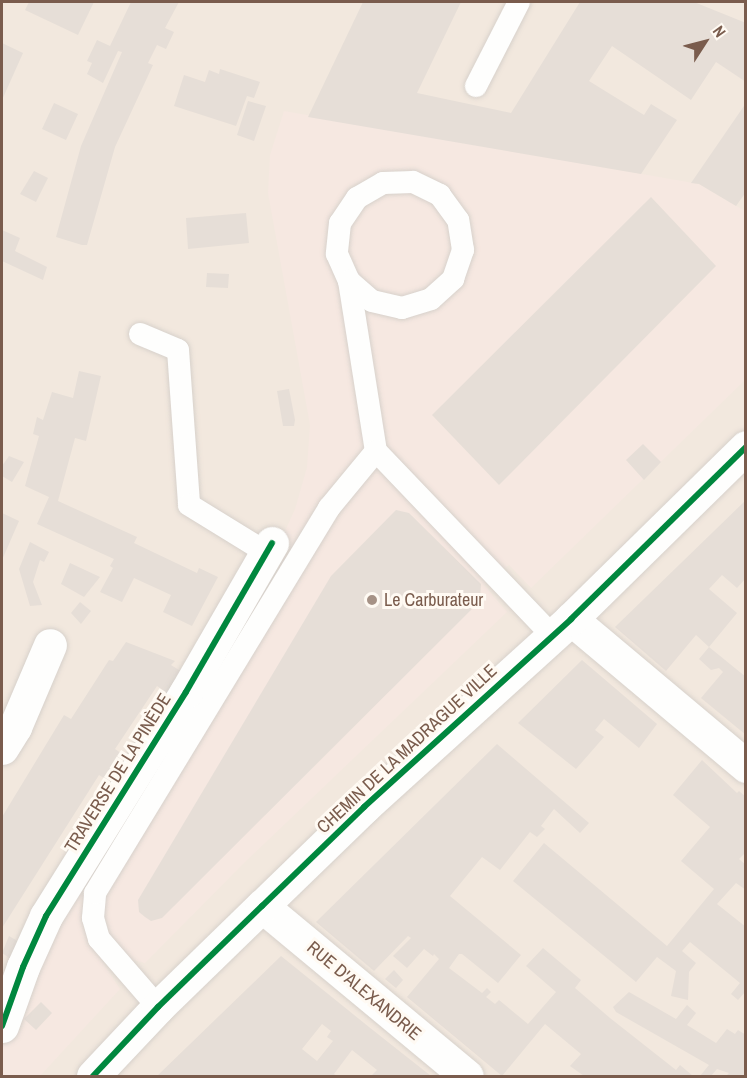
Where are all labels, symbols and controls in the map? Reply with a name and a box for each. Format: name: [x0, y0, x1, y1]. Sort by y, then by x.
north arrow: [675, 12, 735, 72]
text: N: [708, 21, 731, 42]
place label: Le Carburateur: [384, 589, 483, 611]
marker: Le Carburateur: [365, 593, 379, 607]
street label: CHEMIN DE LA MADRAGUE VILLE: [312, 660, 502, 838]
street label: TRAVERSE DE LA PINÈDE: [60, 689, 176, 857]
street label: RUE D'ALEXANDRIE: [303, 937, 425, 1045]

